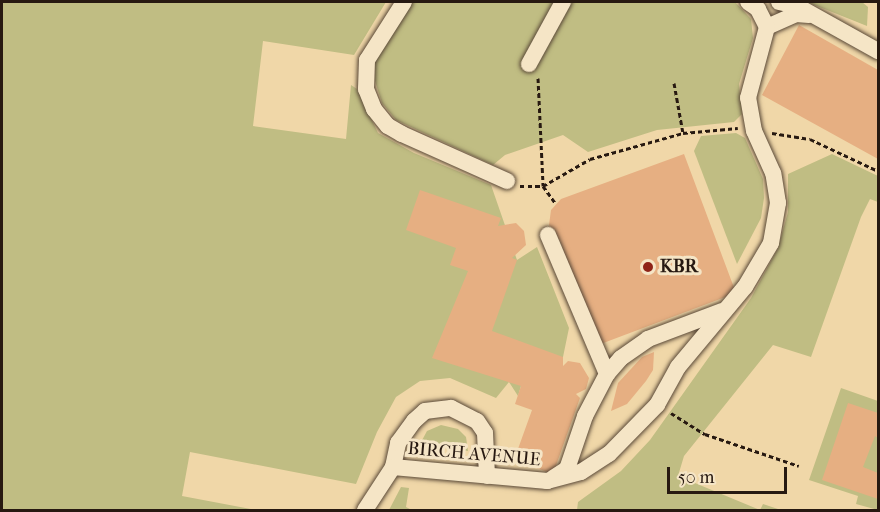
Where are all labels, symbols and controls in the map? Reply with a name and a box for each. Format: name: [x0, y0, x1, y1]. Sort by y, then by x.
place label: KBR: [660, 256, 698, 278]
marker: KBR: [641, 260, 655, 274]
street label: BIRCH AVENUE: [407, 438, 541, 472]
scale bar: [670, 455, 790, 493]
text: 50 m: [678, 467, 714, 488]

